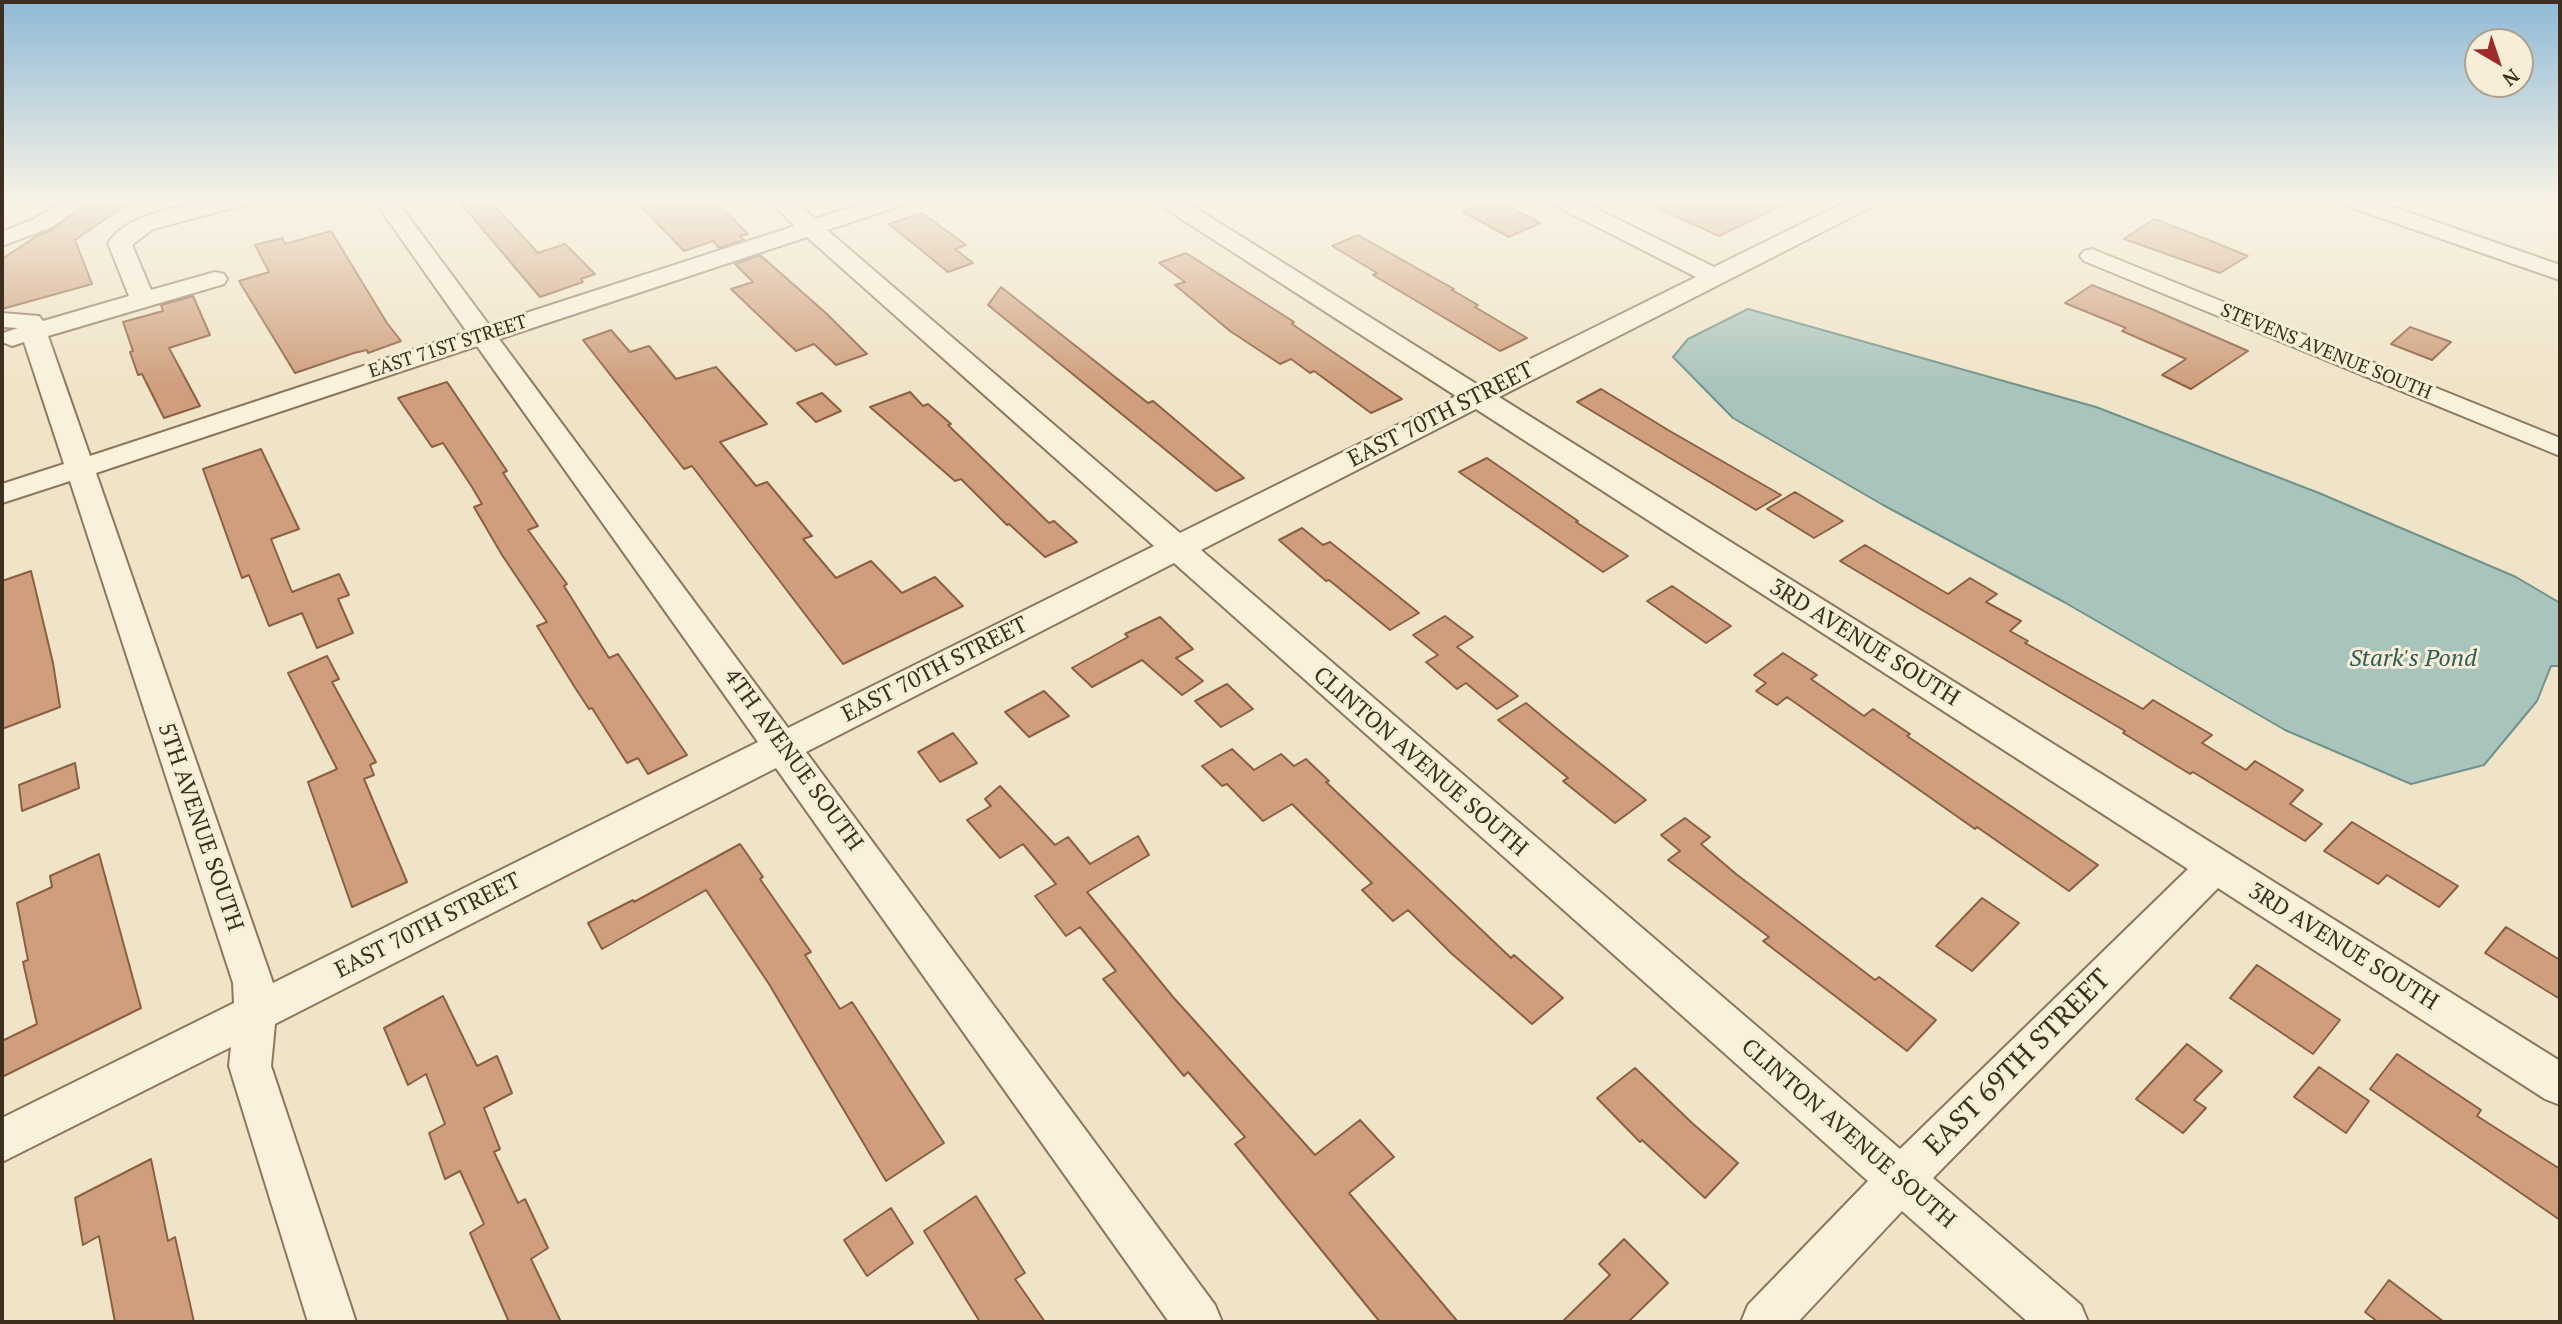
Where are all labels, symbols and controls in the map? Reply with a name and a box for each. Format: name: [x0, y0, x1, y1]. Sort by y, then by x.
north arrow: [2464, 28, 2534, 98]
text: N: [2498, 64, 2525, 92]
street label: STEVENS AVENUE SOUTH: [2217, 299, 2435, 405]
street label: EAST 71ST STREET: [366, 311, 530, 383]
street label: EAST 70TH STREET: [1344, 356, 1538, 474]
street label: 3RD AVENUE SOUTH: [1764, 573, 1964, 713]
street label: EAST 70TH STREET: [838, 611, 1032, 729]
water label: Stark's Pond: [2349, 645, 2477, 673]
street label: CLINTON AVENUE SOUTH: [1307, 661, 1533, 863]
street label: 4TH AVENUE SOUTH: [718, 664, 868, 856]
street label: 5TH AVENUE SOUTH: [151, 719, 249, 935]
street label: EAST 70TH STREET: [331, 867, 525, 985]
street label: 3RD AVENUE SOUTH: [2243, 877, 2443, 1017]
street label: EAST 69TH STREET: [1918, 963, 2118, 1163]
street label: CLINTON AVENUE SOUTH: [1735, 1033, 1961, 1235]

